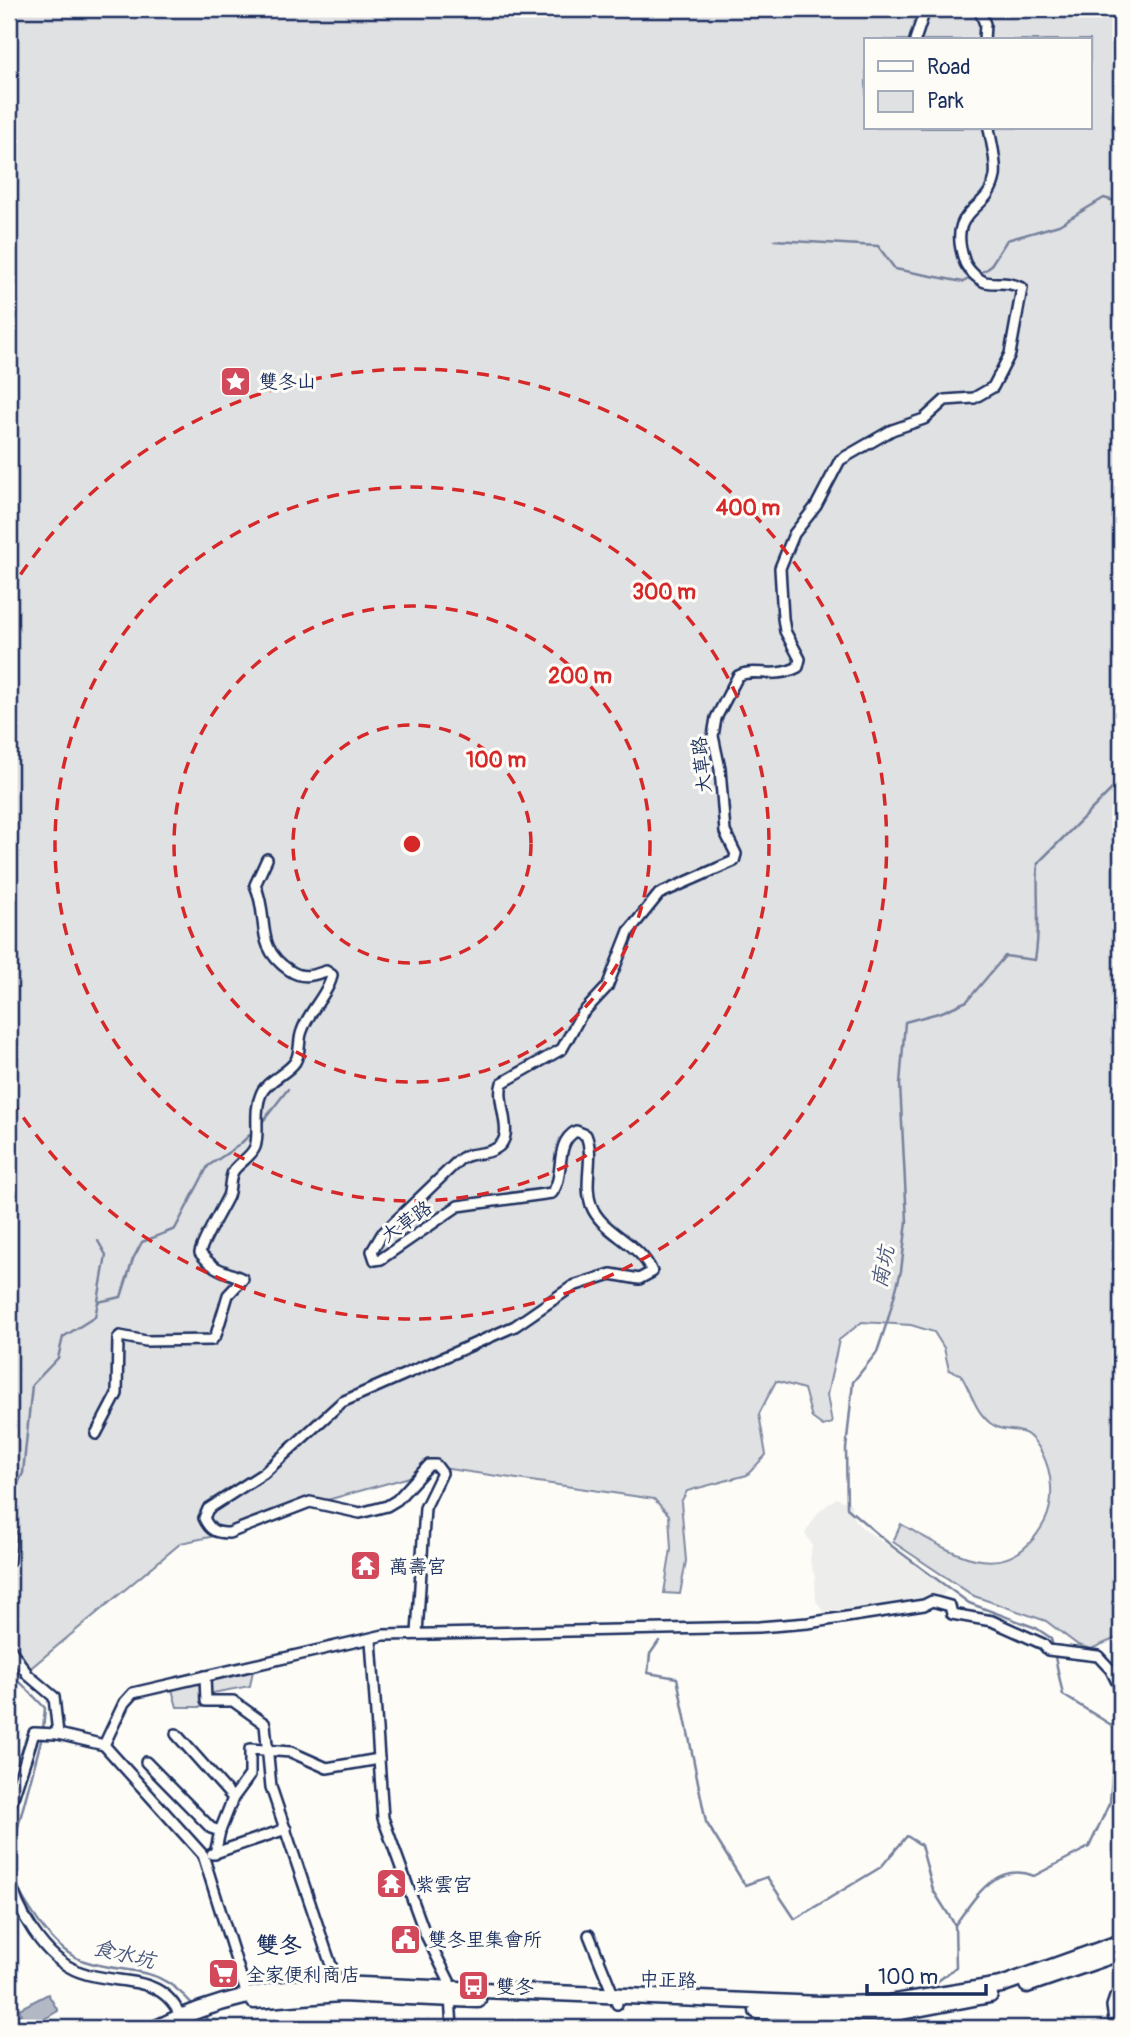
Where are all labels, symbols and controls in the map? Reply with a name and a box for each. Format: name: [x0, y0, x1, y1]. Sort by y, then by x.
legend: [864, 38, 1092, 130]
text: Road: [927, 54, 971, 81]
text: Park: [927, 88, 964, 115]
place icon: 雙冬山: [219, 364, 253, 398]
place label: 雙冬山: [259, 370, 316, 394]
text: 400 m: [716, 495, 780, 522]
text: 300 m: [632, 579, 696, 606]
text: 200 m: [548, 663, 612, 690]
street label: 大草路: [687, 735, 717, 795]
text: 100 m: [466, 747, 526, 774]
centre of rings: [400, 832, 424, 856]
street label: 大草路: [376, 1196, 437, 1248]
water label: 南坑: [866, 1242, 901, 1290]
temple icon: 萬壽宮: [349, 1549, 383, 1583]
place label: 萬壽宮: [389, 1555, 446, 1579]
temple icon: 紫雲宮: [375, 1867, 409, 1901]
place label: 紫雲宮: [415, 1873, 472, 1897]
public building icon: 雙冬里集會所: [388, 1922, 422, 1956]
place label: 雙冬里集會所: [428, 1928, 542, 1952]
district label: 雙冬: [256, 1931, 302, 1960]
water label: 食水坑: [90, 1934, 160, 1976]
scale bar: [867, 1953, 986, 1997]
supermarket icon: 全家便利商店: [206, 1957, 240, 1991]
place label: 全家便利商店: [246, 1963, 360, 1987]
text: 100 m: [878, 1964, 938, 1991]
street label: 中正路: [639, 1967, 697, 1993]
bus stop icon: 雙冬: [456, 1969, 490, 2003]
place label: 雙冬: [496, 1975, 534, 1999]

